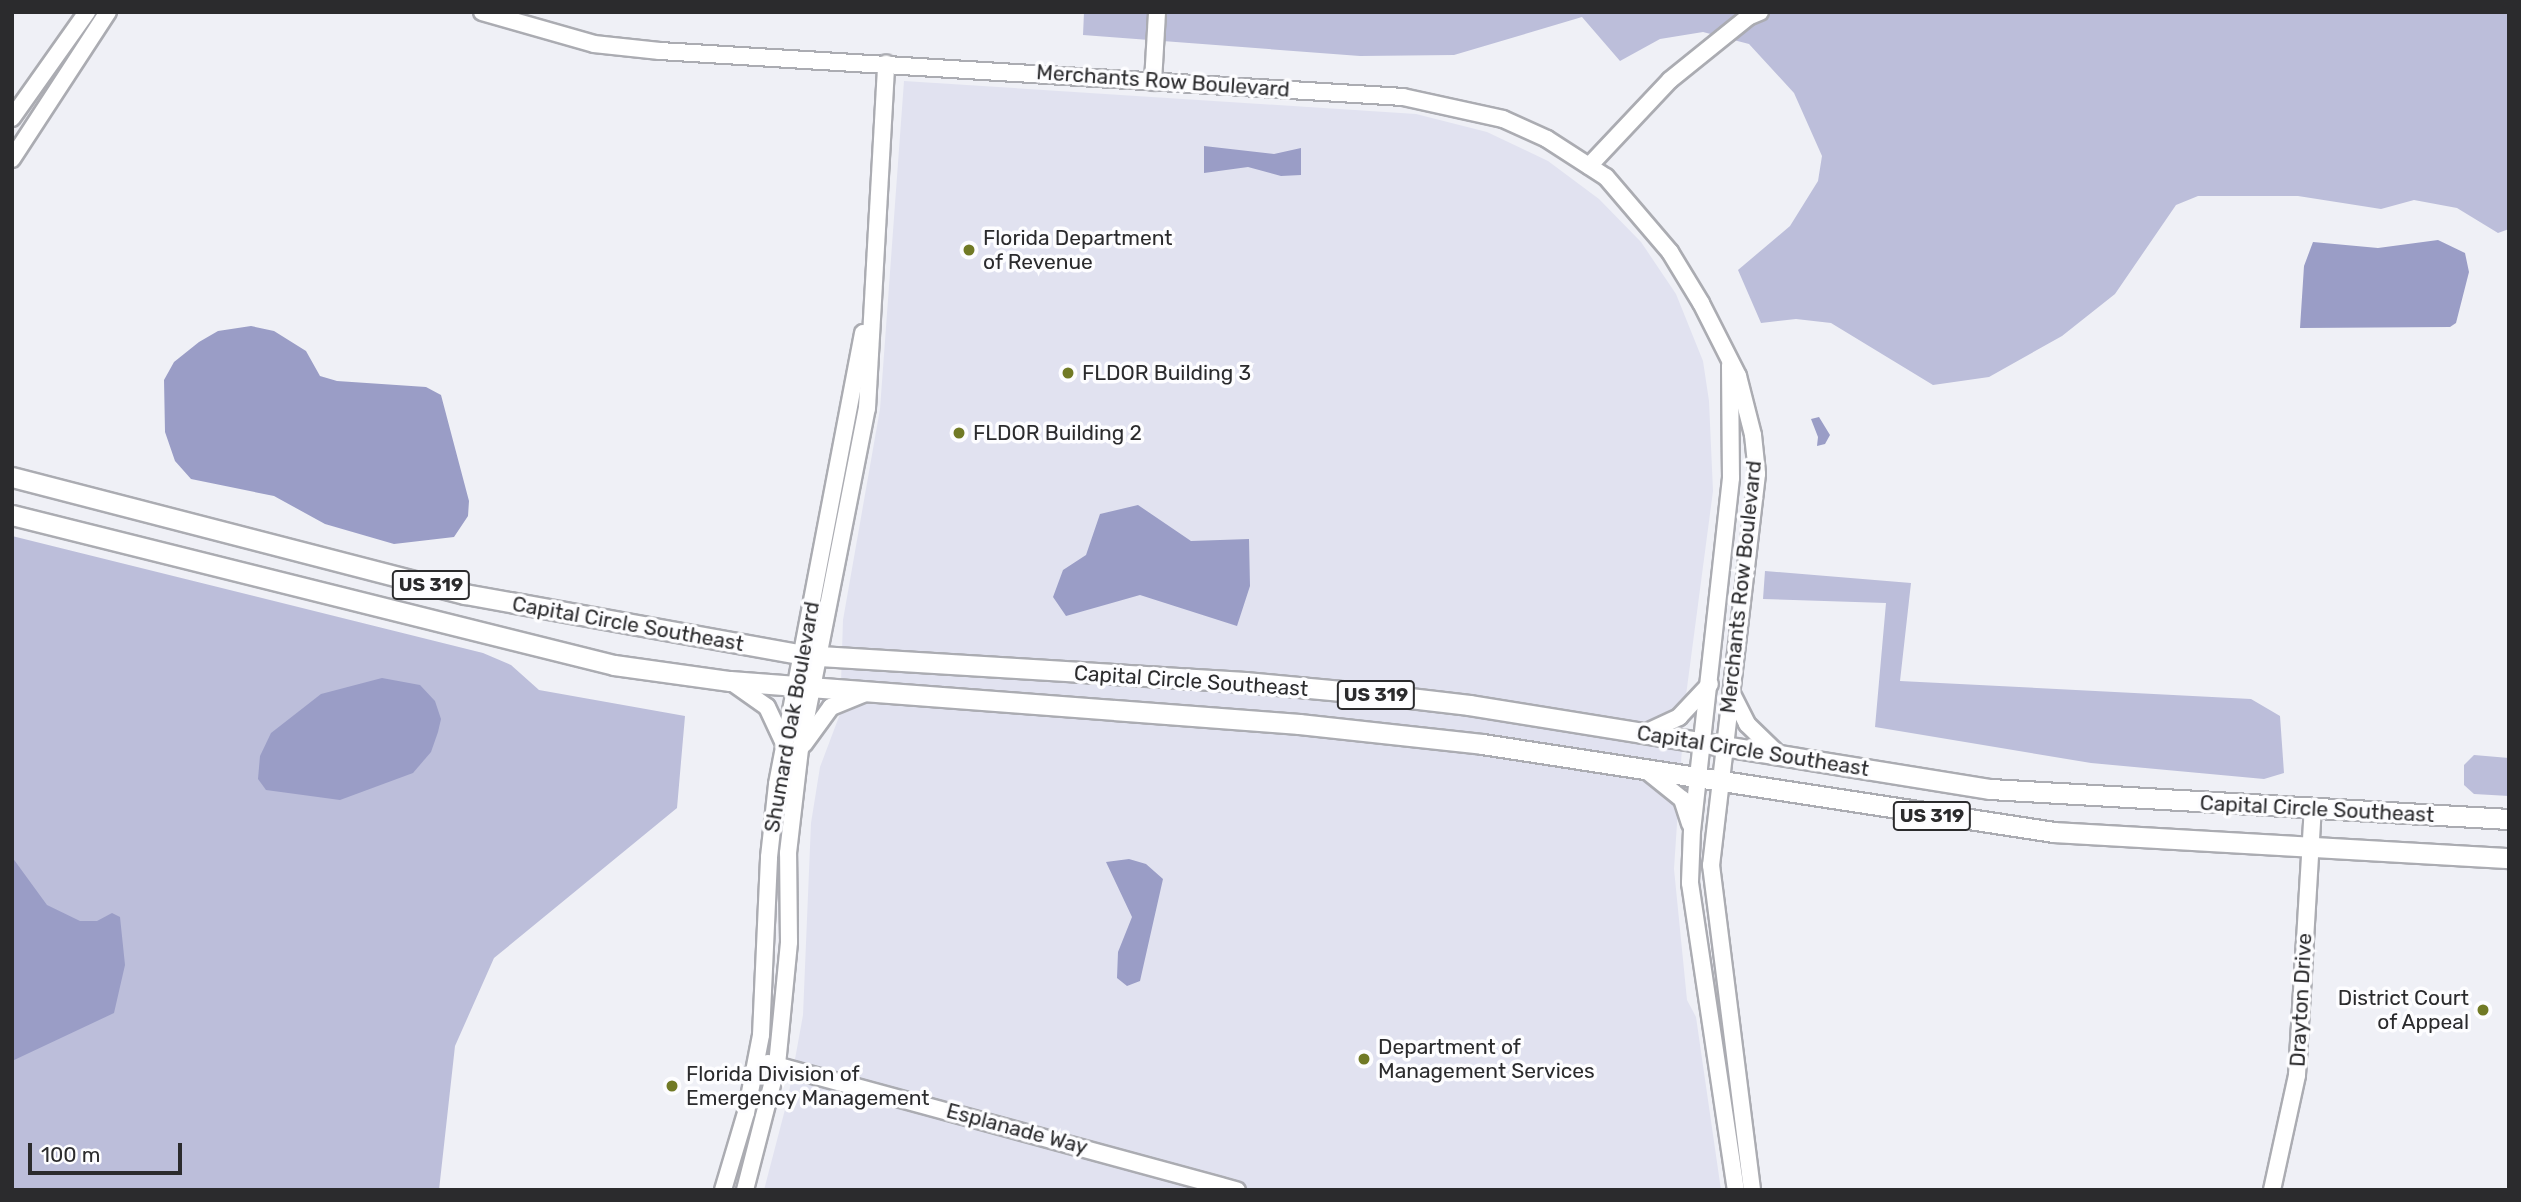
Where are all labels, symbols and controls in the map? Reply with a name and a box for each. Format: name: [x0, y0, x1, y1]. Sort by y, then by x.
street label: Merchants Row Boulevard: [1035, 60, 1291, 102]
place label: Florida Department of Revenue: [983, 225, 1172, 275]
marker: Florida Department of Revenue: [961, 242, 977, 258]
place label: FLDOR Building 3: [1082, 360, 1251, 386]
marker: FLDOR Building 3: [1060, 365, 1076, 381]
place label: FLDOR Building 2: [973, 420, 1142, 446]
marker: FLDOR Building 2: [951, 425, 967, 441]
street label: Merchants Row Boulevard: [1715, 459, 1767, 715]
road number: US 319: [391, 570, 471, 600]
street label: Capital Circle Southeast: [510, 591, 746, 657]
street label: Shumard Oak Boulevard: [759, 599, 825, 835]
street label: Capital Circle Southeast: [1073, 660, 1309, 702]
road number: US 319: [1336, 680, 1416, 710]
street label: Capital Circle Southeast: [1635, 720, 1871, 782]
street label: Capital Circle Southeast: [2199, 790, 2435, 828]
road number: US 319: [1892, 800, 1972, 832]
street label: Drayton Drive: [2285, 932, 2317, 1068]
place label: District Court of Appeal: [2338, 985, 2469, 1035]
marker: District Court of Appeal: [2475, 1002, 2491, 1018]
place label: Department of Management Services: [1378, 1034, 1595, 1084]
marker: Department of Management Services: [1356, 1051, 1372, 1067]
place label: Florida Division of Emergency Management: [686, 1061, 930, 1111]
marker: Florida Division of Emergency Management: [664, 1078, 680, 1094]
street label: Esplanade Way: [943, 1098, 1091, 1160]
scale bar: [32, 1128, 186, 1172]
text: 100 m: [41, 1142, 100, 1167]

